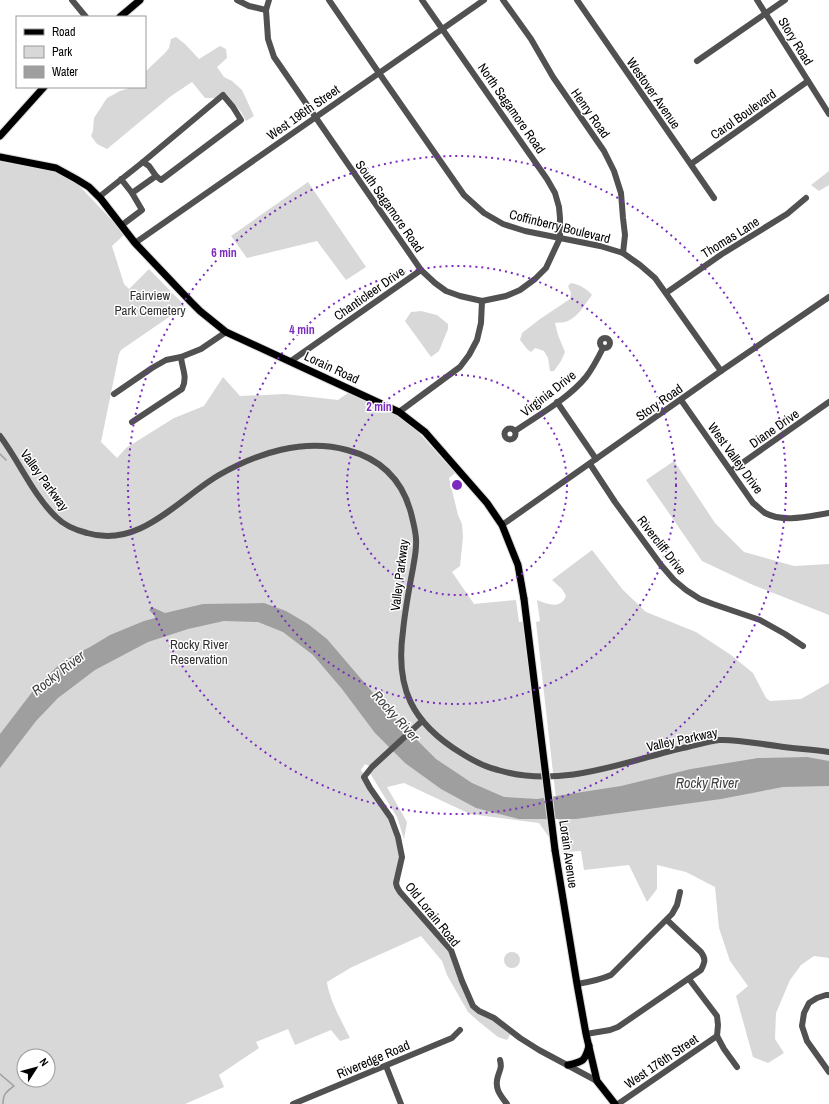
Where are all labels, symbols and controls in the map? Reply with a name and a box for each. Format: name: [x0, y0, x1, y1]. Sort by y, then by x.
street label: Story Road: [774, 14, 817, 68]
legend: [16, 16, 146, 88]
text: Road: [52, 24, 76, 40]
text: Park: [52, 44, 72, 60]
street label: Westover Avenue: [623, 54, 684, 132]
street label: North Sagamore Road: [474, 60, 549, 157]
text: Water: [52, 64, 79, 80]
street label: West 196th Street: [264, 81, 343, 144]
street label: Henry Road: [567, 85, 614, 142]
street label: Carol Boulevard: [707, 85, 780, 143]
street label: South Sagamore Road: [352, 157, 428, 256]
street label: Coffinberry Boulevard: [508, 206, 612, 247]
street label: Thomas Lane: [698, 213, 762, 262]
text: 6 min: [211, 245, 237, 261]
street label: Chanticleer Drive: [330, 263, 408, 324]
park label: Fairview Park Cemetery: [114, 287, 186, 319]
text: 4 min: [289, 322, 315, 338]
street label: Lorain Road: [302, 347, 362, 388]
street label: Virginia Drive: [517, 366, 579, 420]
street label: Story Road: [633, 380, 686, 425]
text: 2 min: [366, 399, 392, 415]
street label: Diane Drive: [746, 405, 803, 452]
street label: West Valley Drive: [704, 419, 767, 497]
street label: Valley Parkway: [17, 446, 73, 515]
centre of rings: [450, 478, 464, 492]
street label: Rivercliff Drive: [633, 512, 690, 578]
street label: Valley Parkway: [387, 538, 412, 612]
park label: Rocky River Reservation: [170, 636, 228, 668]
water label: Rocky River: [28, 646, 89, 699]
water label: Rocky River: [368, 687, 424, 746]
street label: Valley Parkway: [645, 724, 720, 755]
water label: Rocky River: [676, 774, 739, 792]
street label: Lorain Avenue: [555, 819, 582, 889]
street label: Old Lorain Road: [401, 879, 464, 950]
street label: West 176th Street: [621, 1031, 701, 1092]
street label: Riveredge Road: [334, 1036, 412, 1082]
north arrow: [16, 1048, 56, 1088]
text: N: [37, 1055, 52, 1069]

